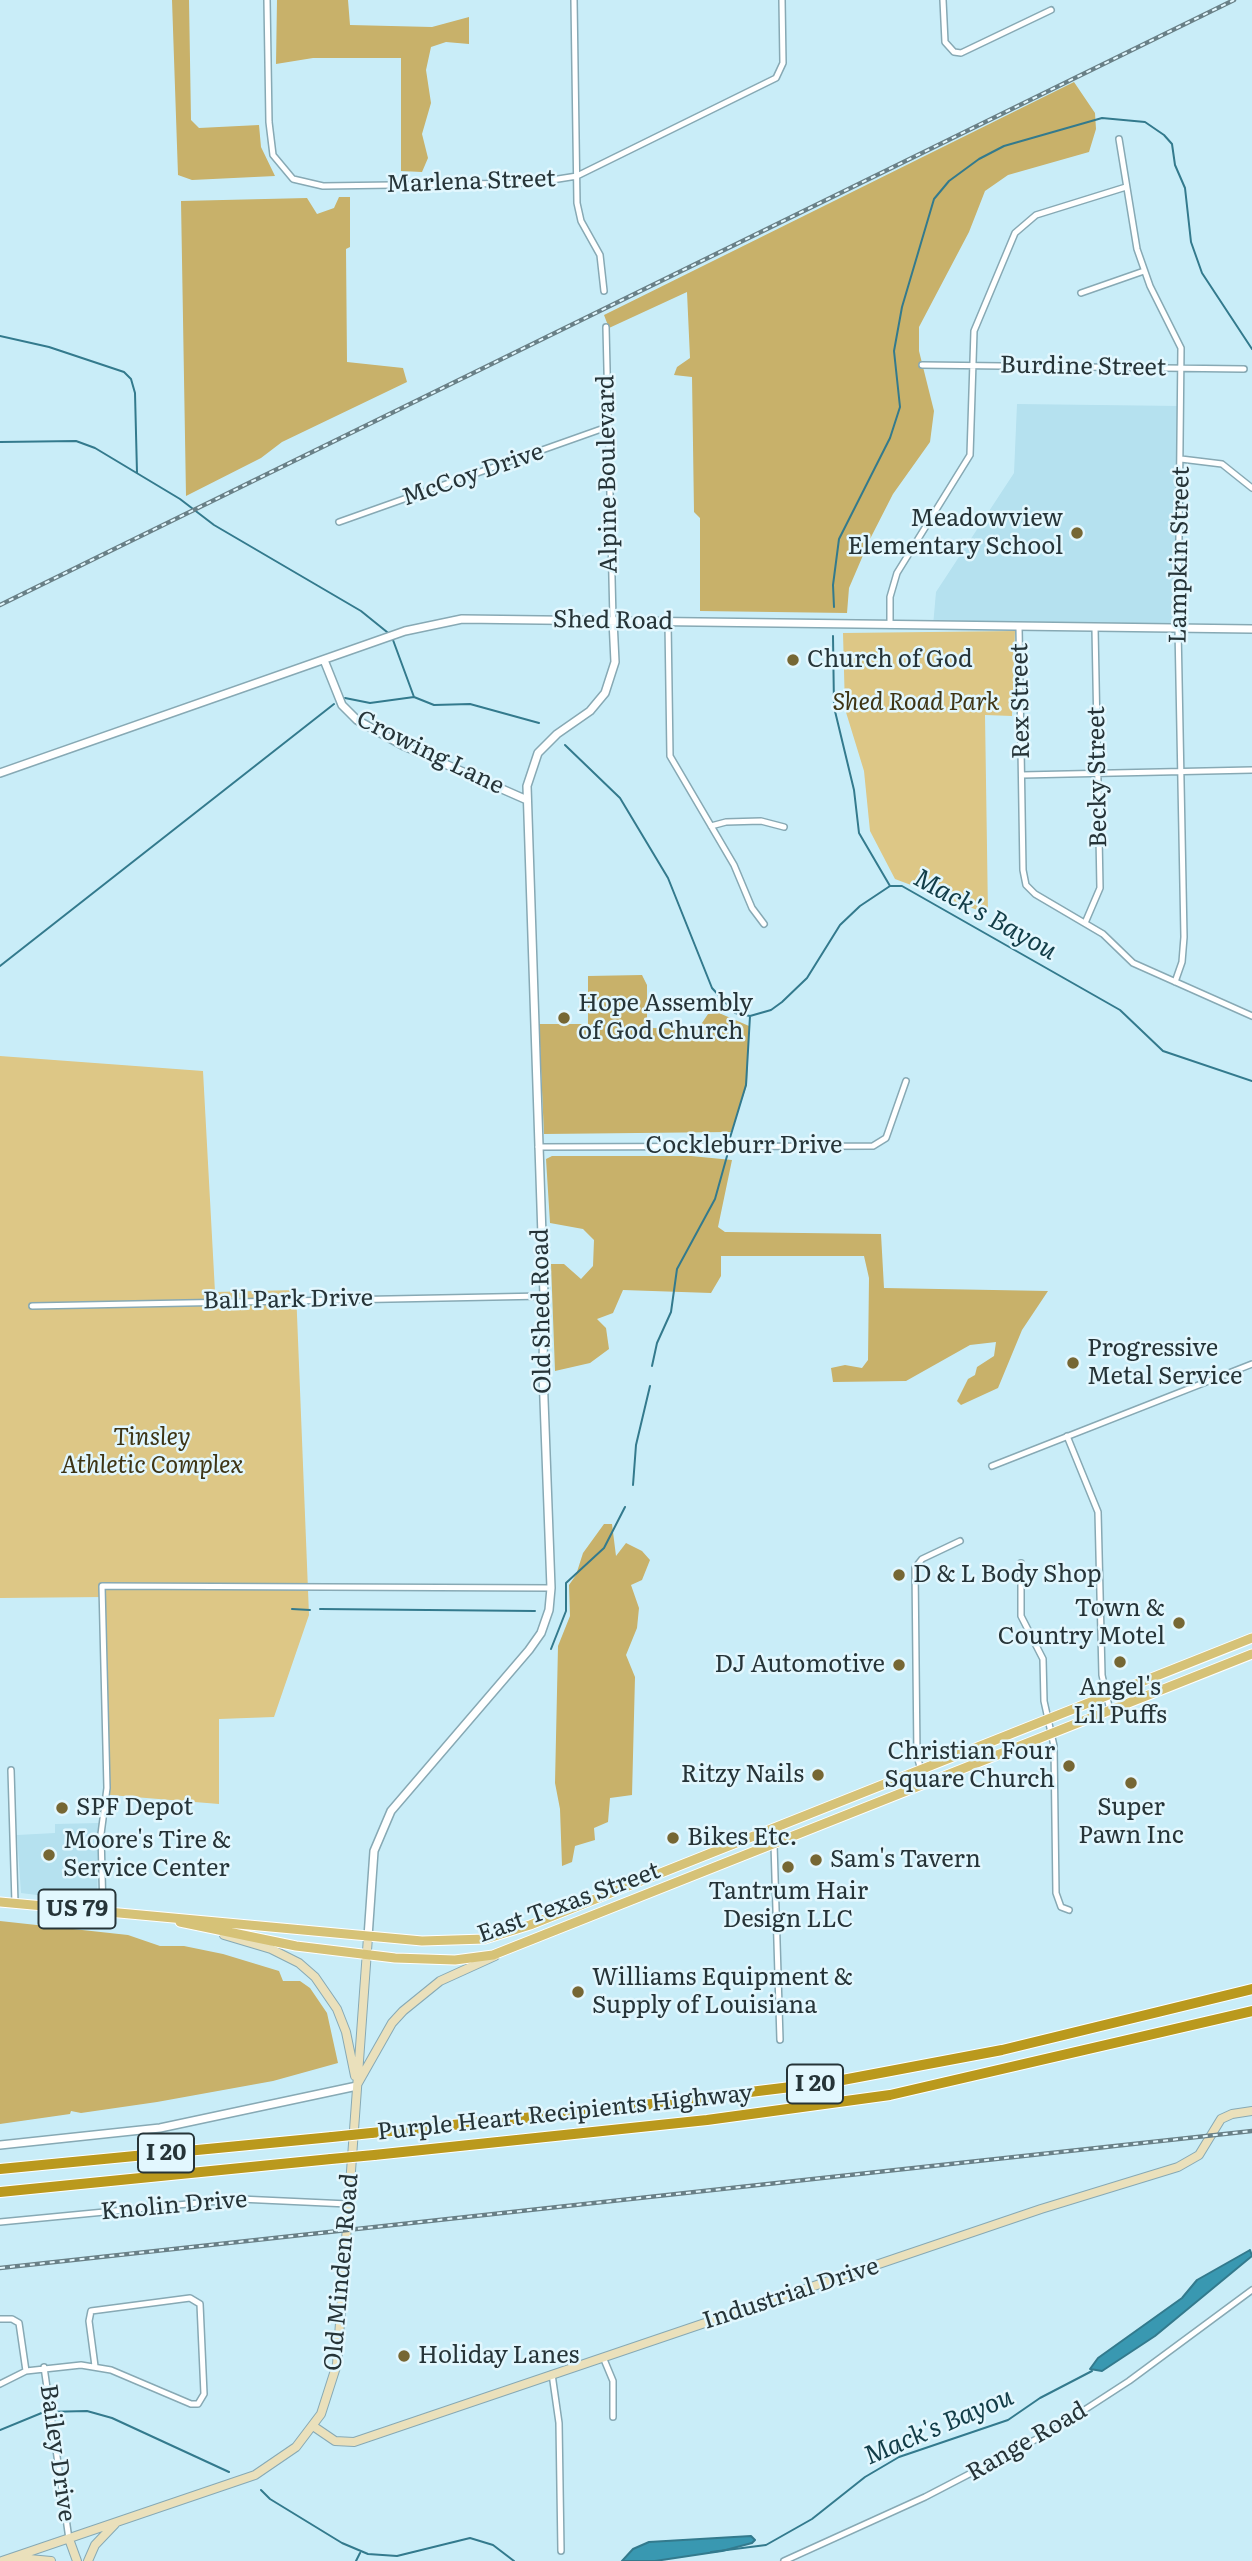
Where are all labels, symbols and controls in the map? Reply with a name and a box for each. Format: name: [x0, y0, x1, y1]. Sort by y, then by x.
street label: Marlena Street: [386, 165, 556, 199]
street label: Burdine Street: [1000, 351, 1166, 383]
street label: Alpine Boulevard: [592, 374, 624, 574]
street label: McCoy Drive: [398, 437, 548, 513]
street label: Lampkin Street: [1164, 466, 1196, 644]
place label: Meadowview Elementary School: [847, 505, 1063, 561]
marker: Meadowview Elementary School: [1069, 525, 1085, 541]
street label: Shed Road: [553, 606, 673, 636]
street label: Rex Street: [1006, 643, 1036, 759]
place label: Church of God: [807, 646, 973, 674]
marker: Church of God: [785, 652, 801, 668]
park label: Shed Road Park: [833, 689, 999, 717]
street label: Crowing Lane: [352, 705, 508, 801]
street label: Becky Street: [1082, 706, 1114, 848]
water label: Mack's Bayou: [908, 863, 1062, 967]
place label: Hope Assembly of God Church: [578, 990, 753, 1046]
marker: Hope Assembly of God Church: [556, 1010, 572, 1026]
street label: Cockleburr Drive: [645, 1132, 843, 1160]
street label: Old Shed Road: [526, 1228, 558, 1394]
street label: Ball Park Drive: [203, 1284, 373, 1316]
place label: Progressive Metal Service: [1087, 1335, 1242, 1391]
marker: Progressive Metal Service: [1065, 1355, 1081, 1371]
park label: Tinsley Athletic Complex: [61, 1424, 243, 1480]
place label: D & L Body Shop: [913, 1561, 1102, 1589]
marker: D & L Body Shop: [891, 1567, 907, 1583]
place label: Town & Country Motel: [998, 1595, 1165, 1651]
marker: Town & Country Motel: [1171, 1615, 1187, 1631]
place label: DJ Automotive: [715, 1651, 885, 1679]
marker: Angel's Lil Puffs: [1112, 1654, 1128, 1670]
marker: DJ Automotive: [891, 1657, 907, 1673]
place label: Angel's Lil Puffs: [1073, 1674, 1167, 1730]
place label: Christian Four Square Church: [884, 1738, 1055, 1794]
marker: Christian Four Square Church: [1061, 1758, 1077, 1774]
place label: Ritzy Nails: [681, 1761, 804, 1789]
marker: Ritzy Nails: [810, 1767, 826, 1783]
marker: Super Pawn Inc: [1123, 1775, 1139, 1791]
place label: SPF Depot: [76, 1794, 193, 1822]
place label: Super Pawn Inc: [1078, 1794, 1184, 1850]
marker: SPF Depot: [54, 1800, 70, 1816]
place label: Bikes Etc.: [687, 1824, 797, 1852]
place label: Moore's Tire & Service Center: [63, 1827, 231, 1883]
marker: Bikes Etc.: [665, 1830, 681, 1846]
place label: Sam's Tavern: [830, 1846, 981, 1874]
marker: Moore's Tire & Service Center: [41, 1847, 57, 1863]
marker: Sam's Tavern: [808, 1852, 824, 1868]
street label: East Texas Street: [474, 1857, 664, 1949]
marker: Tantrum Hair Design LLC: [780, 1859, 796, 1875]
place label: Tantrum Hair Design LLC: [708, 1878, 868, 1934]
road number: US 79: [38, 1890, 116, 1928]
place label: Williams Equipment & Supply of Louisiana: [592, 1964, 853, 2020]
marker: Williams Equipment & Supply of Louisiana: [570, 1984, 586, 2000]
road number: I 20: [787, 2064, 843, 2104]
street label: Purple Heart Recipients Highway: [376, 2079, 754, 2147]
road number: I 20: [138, 2134, 194, 2172]
street label: Old Minden Road: [319, 2172, 365, 2372]
street label: Knolin Drive: [99, 2185, 249, 2227]
street label: Industrial Drive: [699, 2252, 883, 2336]
place label: Holiday Lanes: [418, 2342, 579, 2370]
marker: Holiday Lanes: [396, 2348, 412, 2364]
water label: Mack's Bayou: [860, 2382, 1018, 2472]
street label: Bailey Drive: [33, 2383, 81, 2523]
street label: Range Road: [962, 2396, 1092, 2488]

